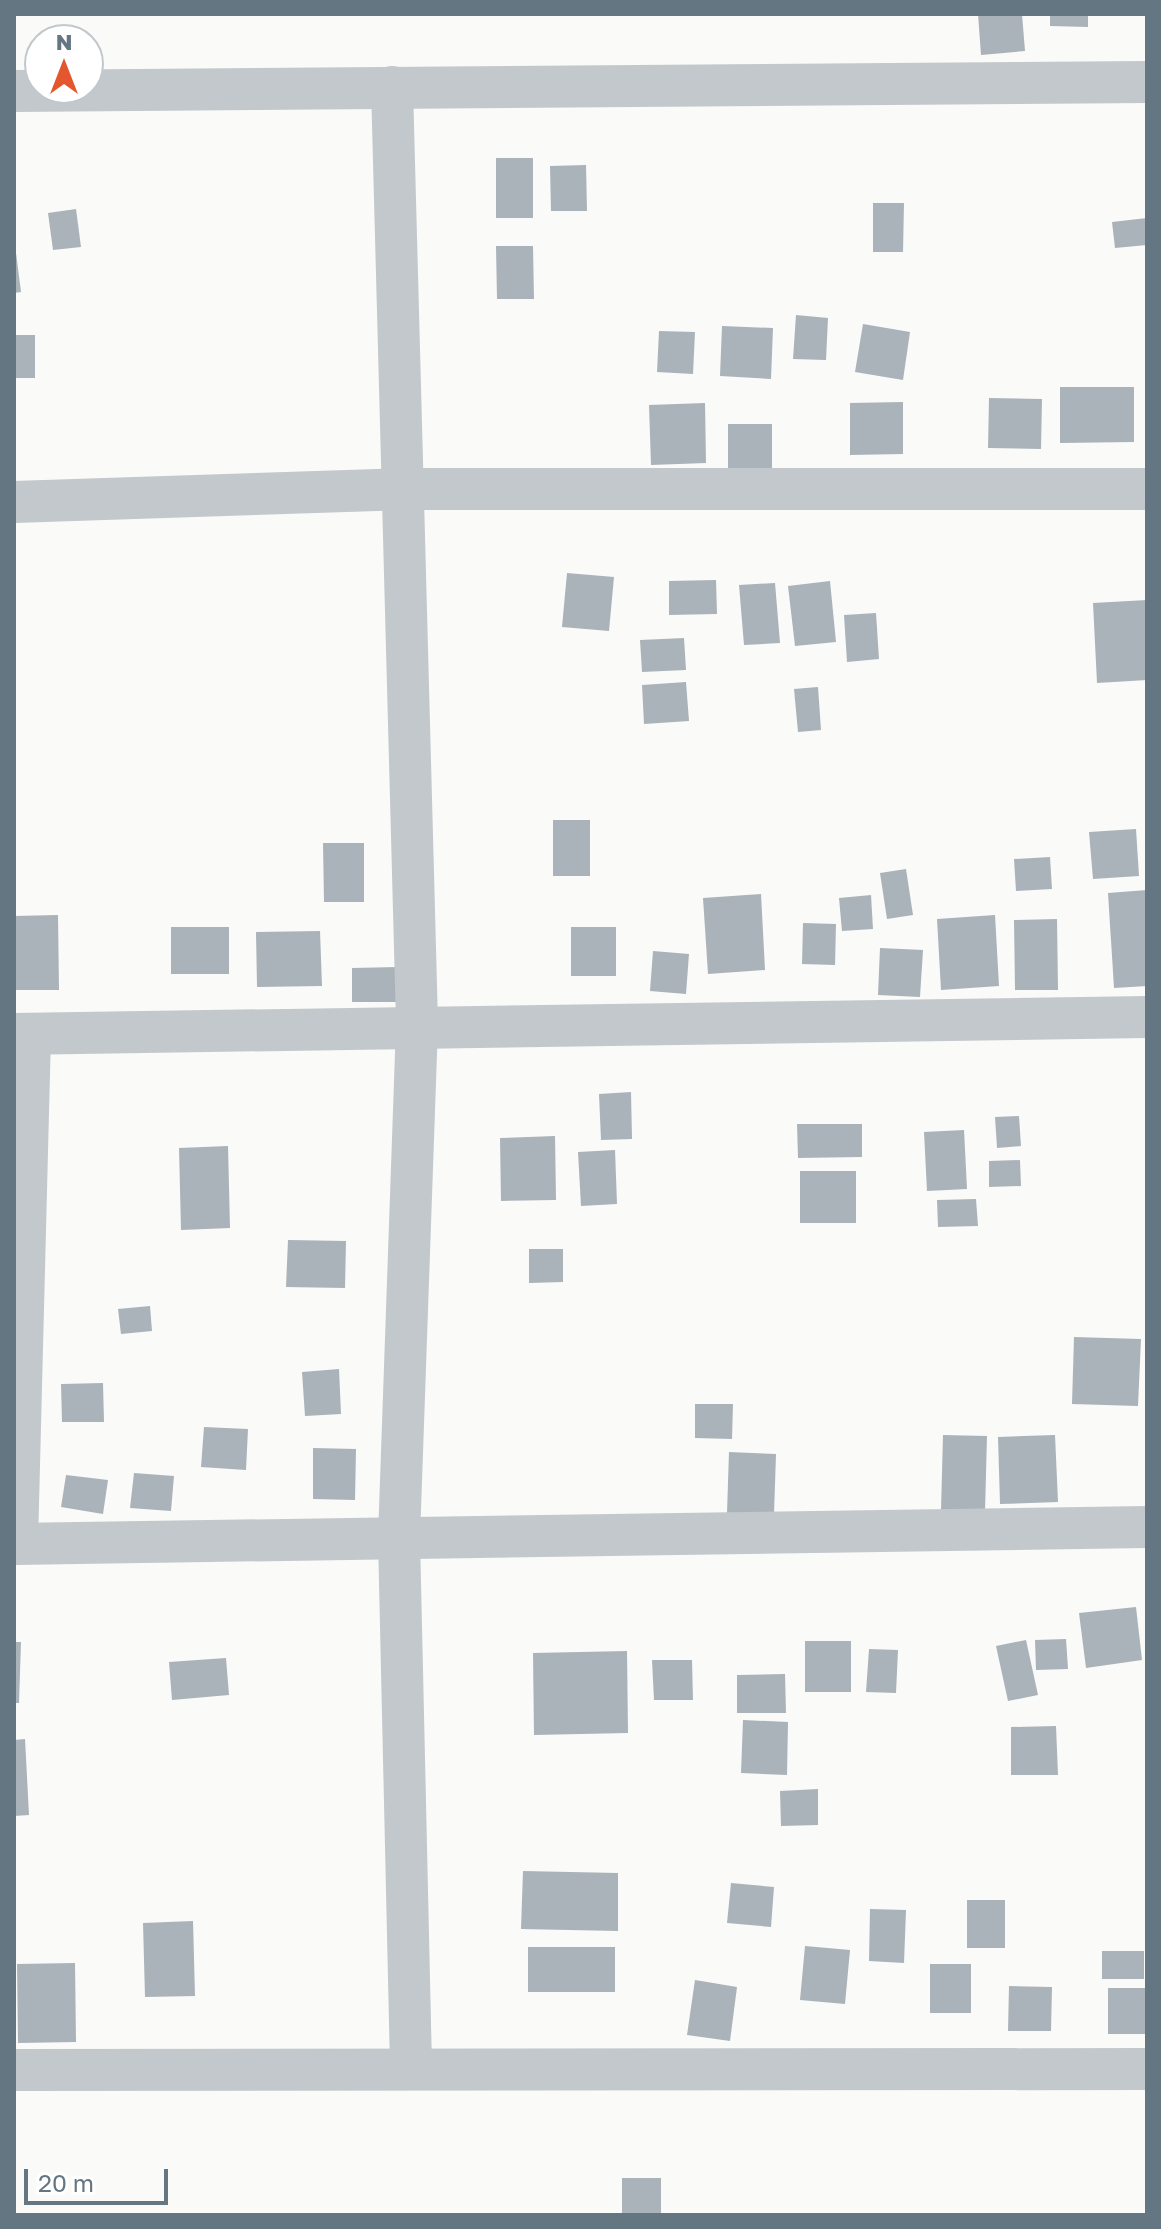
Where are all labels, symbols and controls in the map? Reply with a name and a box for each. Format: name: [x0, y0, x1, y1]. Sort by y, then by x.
north arrow: [24, 24, 104, 104]
text: N: [56, 28, 72, 55]
scale bar: [28, 2153, 172, 2203]
text: 20 m: [38, 2168, 94, 2197]

